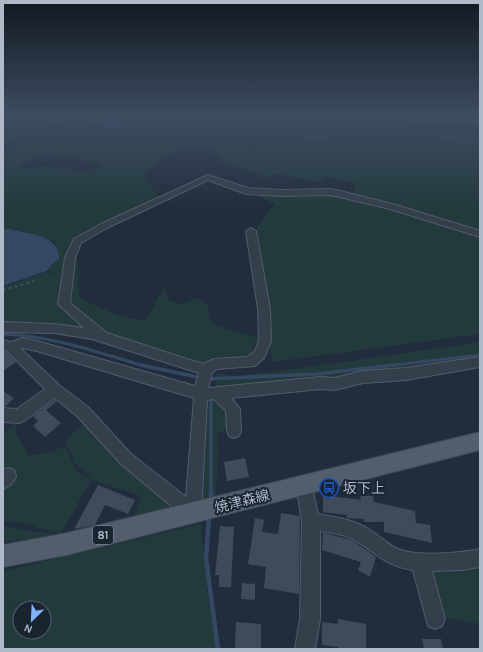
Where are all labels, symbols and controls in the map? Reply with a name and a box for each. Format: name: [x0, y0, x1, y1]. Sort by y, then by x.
bus stop icon: 坂下上: [318, 477, 340, 499]
place label: 坂下上: [343, 480, 385, 497]
street label: 焼津森線: [213, 486, 271, 517]
road number: 81: [93, 526, 113, 544]
north arrow: [12, 600, 52, 640]
text: N: [22, 621, 34, 636]

